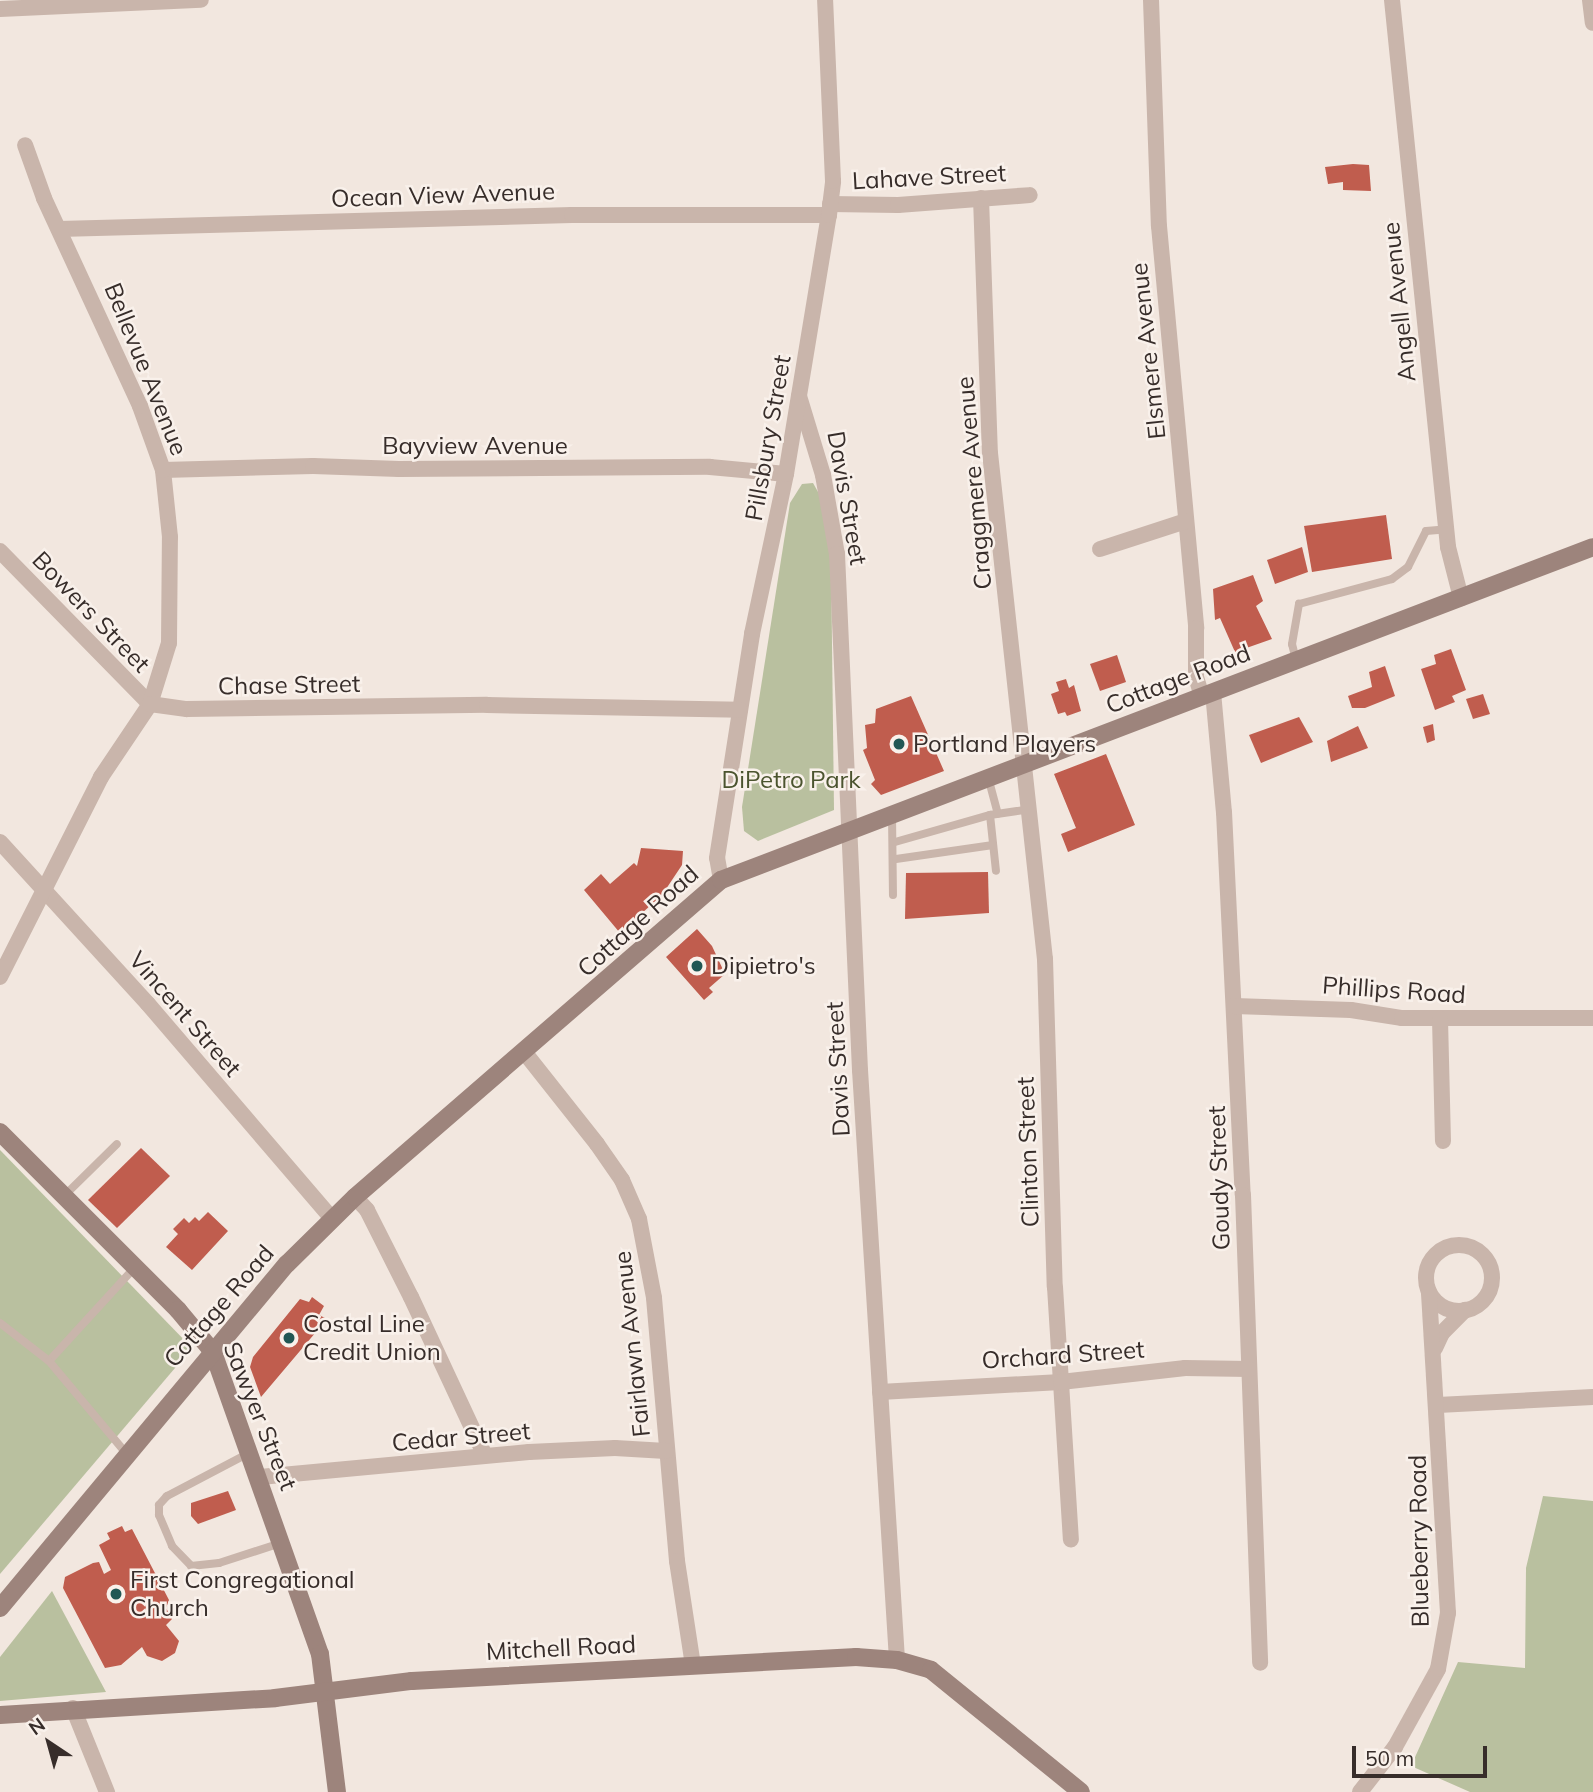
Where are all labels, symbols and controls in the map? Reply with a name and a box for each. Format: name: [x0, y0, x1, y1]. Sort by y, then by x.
street label: Lahave Street: [851, 159, 1007, 195]
street label: Ocean View Avenue: [331, 177, 555, 213]
street label: Angell Avenue: [1376, 221, 1422, 383]
street label: Elsmere Avenue: [1124, 261, 1172, 441]
street label: Bellevue Avenue: [98, 279, 194, 459]
street label: Pillsbury Street: [739, 353, 797, 523]
street label: Craggmere Avenue: [950, 375, 998, 591]
street label: Davis Street: [821, 429, 873, 567]
street label: Bayview Avenue: [382, 432, 568, 460]
street label: Bowers Street: [26, 546, 156, 678]
street label: Cottage Road: [1102, 638, 1254, 720]
street label: Chase Street: [218, 669, 360, 701]
place label: Portland Players: [913, 730, 1096, 758]
marker: Portland Players: [891, 736, 907, 752]
park label: DiPetro Park: [721, 766, 861, 794]
street label: Cottage Road: [572, 859, 704, 983]
street label: Vincent Street: [123, 946, 247, 1082]
place label: Dipietro's: [711, 952, 816, 980]
marker: Dipietro's: [689, 958, 705, 974]
street label: Phillips Road: [1321, 971, 1467, 1009]
street label: Davis Street: [820, 1001, 856, 1137]
street label: Clinton Street: [1011, 1076, 1045, 1228]
street label: Goudy Street: [1202, 1105, 1236, 1251]
street label: Cottage Road: [158, 1239, 280, 1373]
street label: Fairlawn Avenue: [608, 1250, 656, 1438]
place label: Costal Line Credit Union: [303, 1310, 441, 1366]
marker: Costal Line Credit Union: [281, 1330, 297, 1346]
street label: Orchard Street: [981, 1335, 1145, 1375]
street label: Sawyer Street: [217, 1338, 303, 1494]
street label: Cedar Street: [391, 1417, 531, 1457]
street label: Blueberry Road: [1403, 1455, 1435, 1627]
place label: First Congregational Church: [130, 1566, 355, 1622]
marker: First Congregational Church: [108, 1586, 124, 1602]
street label: Mitchell Road: [485, 1630, 637, 1666]
north arrow: [14, 1708, 84, 1778]
text: N: [24, 1712, 50, 1740]
scale bar: [1355, 1732, 1490, 1776]
text: 50 m: [1365, 1745, 1414, 1771]

